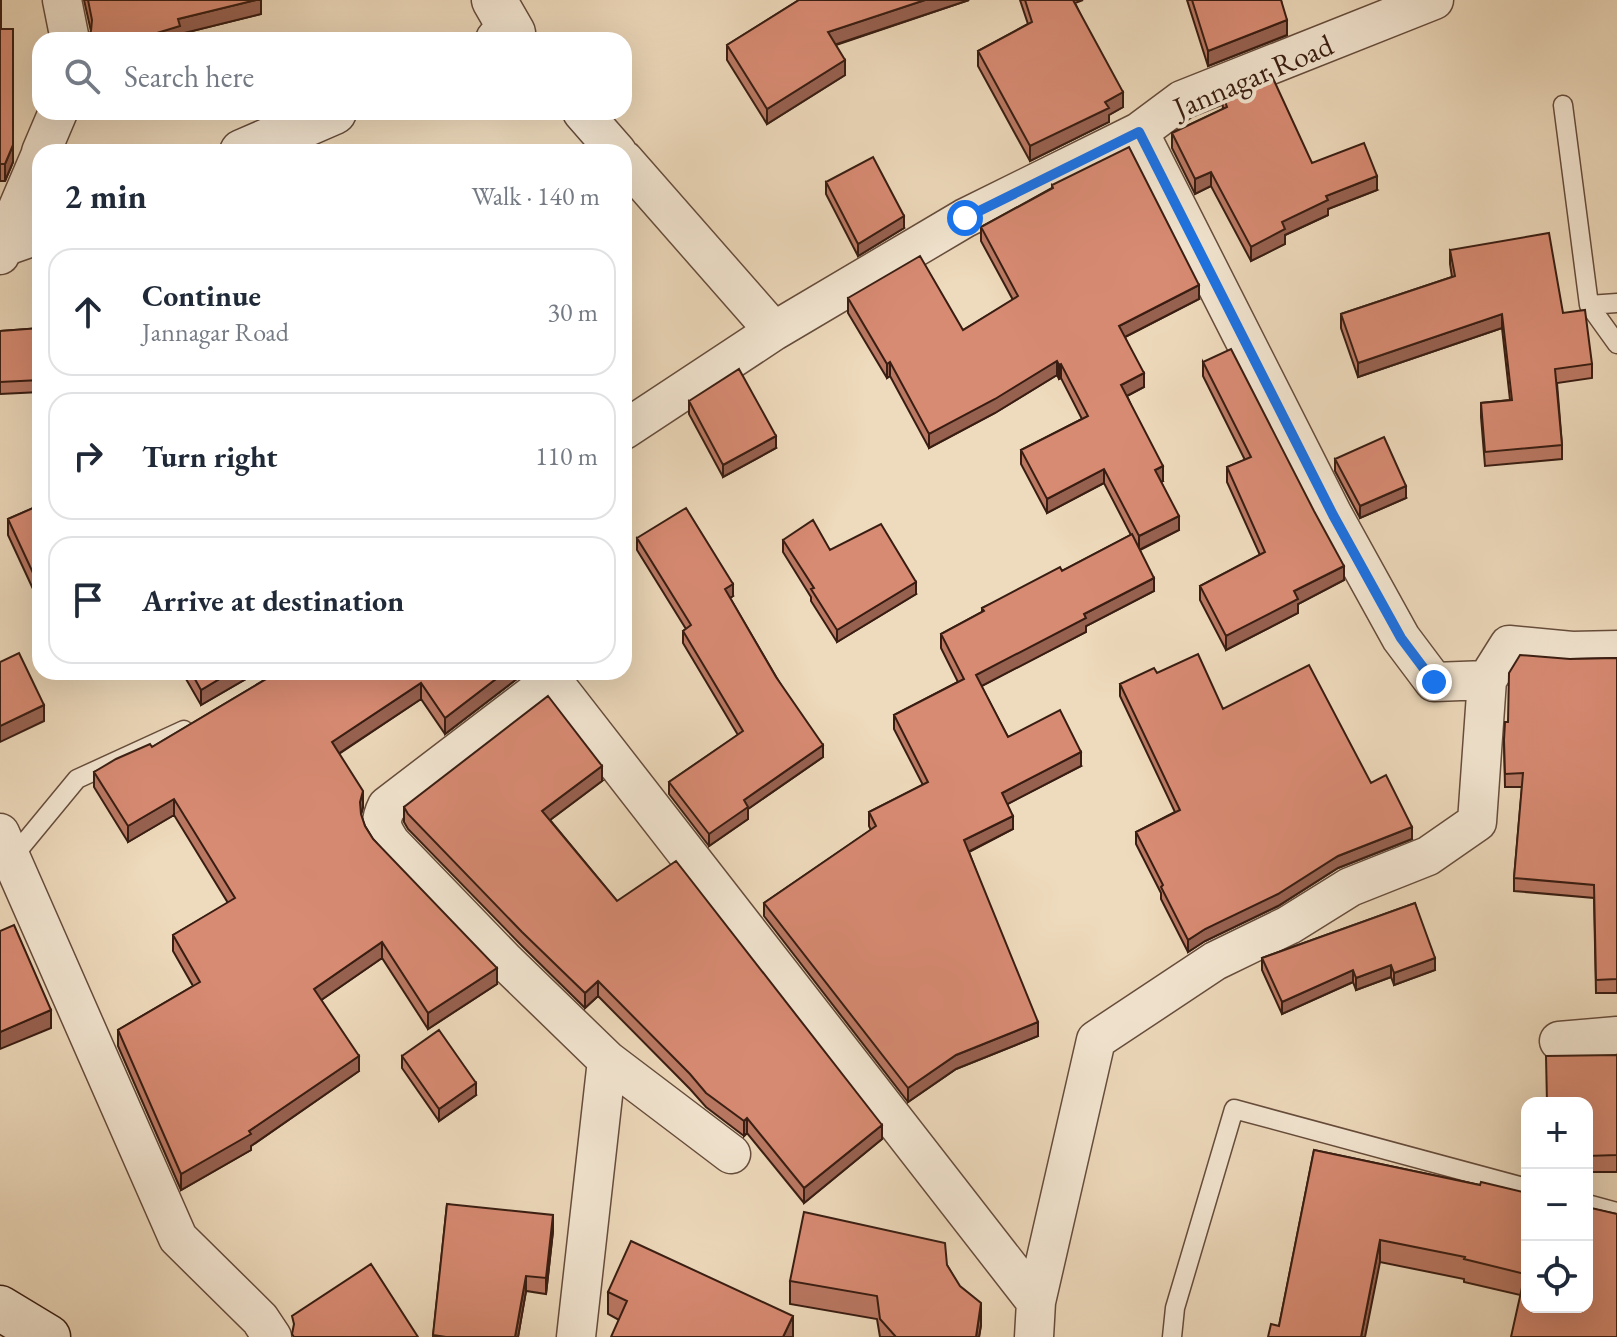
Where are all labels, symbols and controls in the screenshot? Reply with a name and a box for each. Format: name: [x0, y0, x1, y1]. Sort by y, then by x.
street label: Jannagar Road: [1165, 25, 1339, 128]
search box: [32, 32, 632, 120]
icon: search: [60, 54, 104, 98]
text: Search here: [124, 57, 254, 96]
text: 2 min: [64, 174, 147, 218]
text: Walk · 140 m: [472, 179, 600, 213]
route start: [947, 200, 983, 236]
text: Continue: [142, 276, 261, 315]
icon: ahead: [66, 290, 110, 334]
text: 30 m: [548, 295, 598, 329]
text: Jannagar Road: [142, 315, 289, 349]
icon: right: [66, 434, 110, 478]
text: Turn right: [142, 437, 278, 476]
text: 110 m: [535, 439, 598, 473]
icon: arrive: [66, 578, 110, 622]
text: Arrive at destination: [142, 581, 404, 620]
route end: [1416, 664, 1452, 700]
map controls: [1521, 1097, 1593, 1313]
button: +: [1521, 1097, 1593, 1169]
button: −: [1521, 1169, 1593, 1241]
button: locate: [1521, 1241, 1593, 1313]

